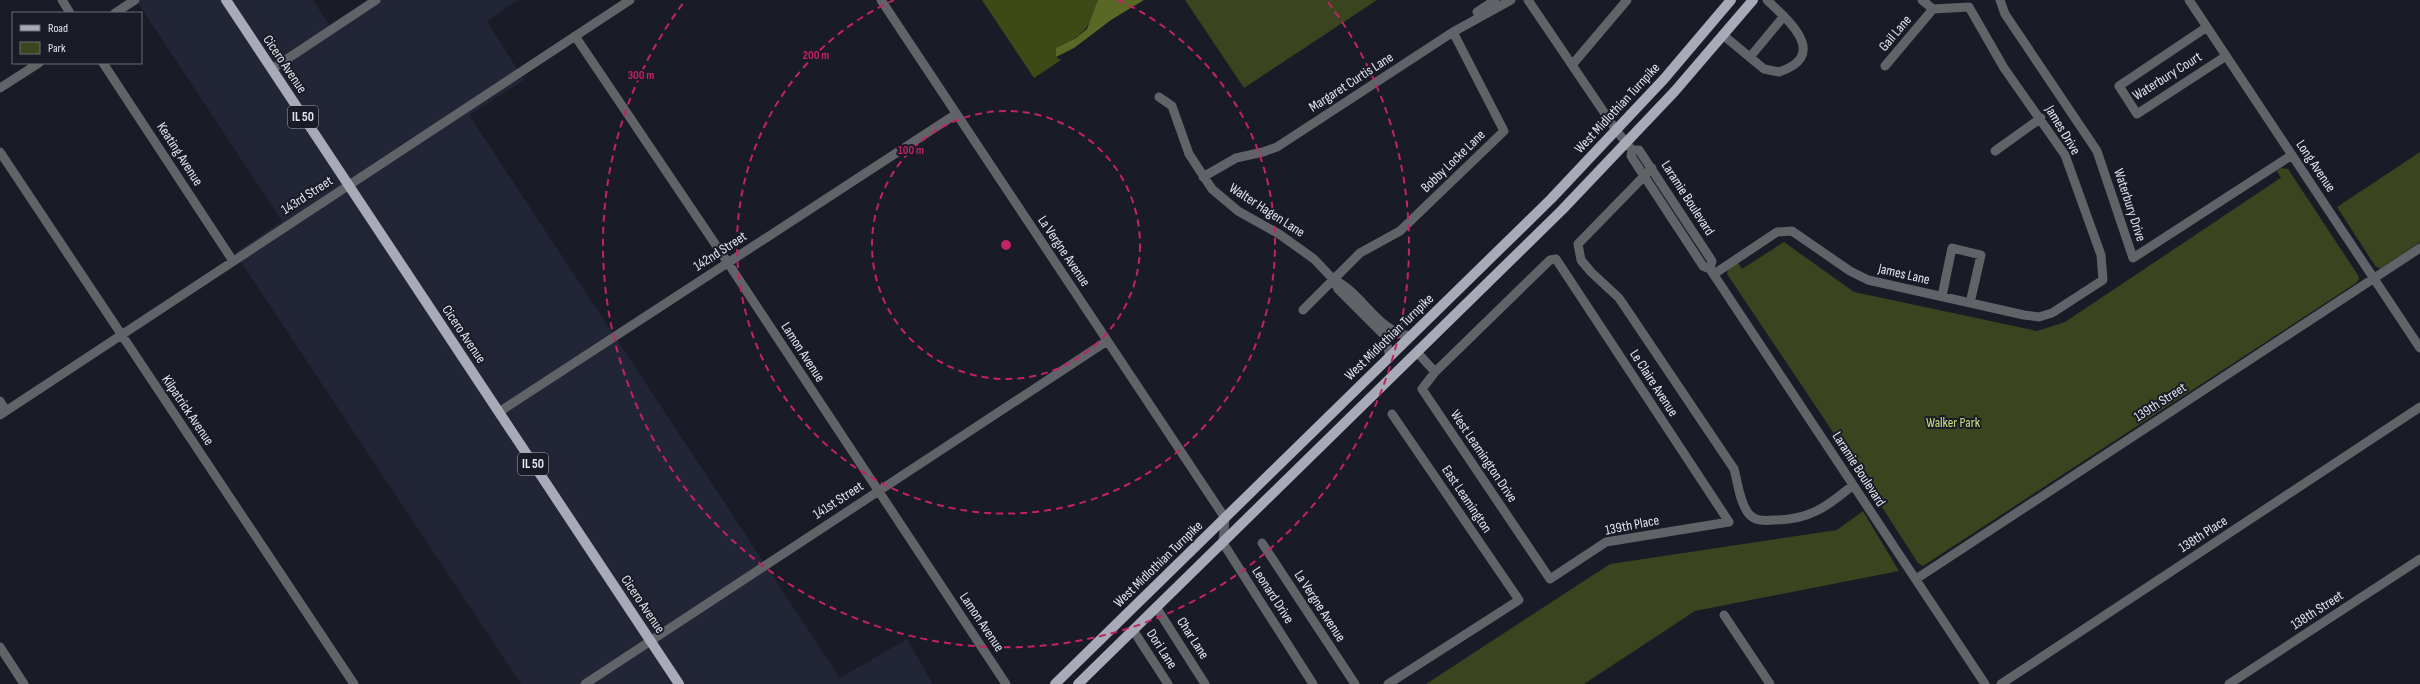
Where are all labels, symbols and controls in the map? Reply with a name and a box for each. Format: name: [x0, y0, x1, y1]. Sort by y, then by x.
street label: Gail Lane: [1875, 11, 1915, 55]
legend: [12, 12, 142, 64]
text: Road: [48, 21, 68, 36]
street label: Cicero Avenue: [259, 32, 311, 96]
text: Park: [48, 41, 66, 56]
text: 200 m: [803, 48, 829, 63]
street label: Margaret Curtis Lane: [1306, 48, 1396, 116]
street label: Waterbury Court: [2129, 48, 2205, 104]
street label: West Midlothian Turnpike: [1571, 59, 1663, 157]
text: 300 m: [628, 68, 654, 83]
street label: James Drive: [2041, 101, 2084, 158]
road number: IL 50: [288, 106, 318, 128]
street label: Keating Avenue: [153, 119, 207, 189]
street label: Bobby Locke Lane: [1417, 126, 1489, 196]
street label: Long Avenue: [2292, 137, 2340, 195]
text: 100 m: [898, 143, 924, 158]
street label: Laramie Boulevard: [1658, 158, 1718, 239]
street label: Waterbury Drive: [2110, 166, 2150, 244]
street label: 143rd Street: [278, 172, 336, 218]
street label: Walter Hagen Lane: [1226, 179, 1308, 241]
street label: La Vergne Avenue: [1034, 212, 1094, 290]
street label: 142nd Street: [690, 227, 750, 275]
centre of rings: [999, 238, 1013, 252]
street label: James Lane: [1876, 260, 1931, 288]
street label: West Midlothian Turnpike: [1341, 290, 1437, 384]
street label: Cicero Avenue: [438, 302, 490, 366]
street label: Lamon Avenue: [777, 319, 829, 385]
street label: Le Claire Avenue: [1626, 346, 1682, 420]
street label: Kilpatrick Avenue: [158, 372, 218, 448]
street label: 139th Street: [2131, 379, 2189, 425]
street label: West Leamington Drive: [1447, 407, 1521, 505]
park label: Walker Park: [1926, 414, 1981, 431]
street label: Laramie Boulevard: [1829, 429, 1889, 510]
road number: IL 50: [518, 453, 548, 475]
street label: East Leamington: [1438, 462, 1496, 536]
street label: 141st Street: [810, 477, 866, 523]
street label: 139th Place: [1604, 511, 1660, 539]
street label: 138th Place: [2176, 512, 2230, 556]
street label: West Midlothian Turnpike: [1110, 517, 1206, 611]
street label: Leonard Drive: [1248, 563, 1298, 627]
street label: La Vergne Avenue: [1291, 567, 1349, 645]
street label: Cicero Avenue: [617, 572, 669, 636]
street label: 138th Street: [2288, 587, 2346, 633]
street label: Lamon Avenue: [956, 589, 1008, 655]
street label: Char Lane: [1173, 614, 1213, 662]
street label: Dori Lane: [1143, 626, 1181, 672]

